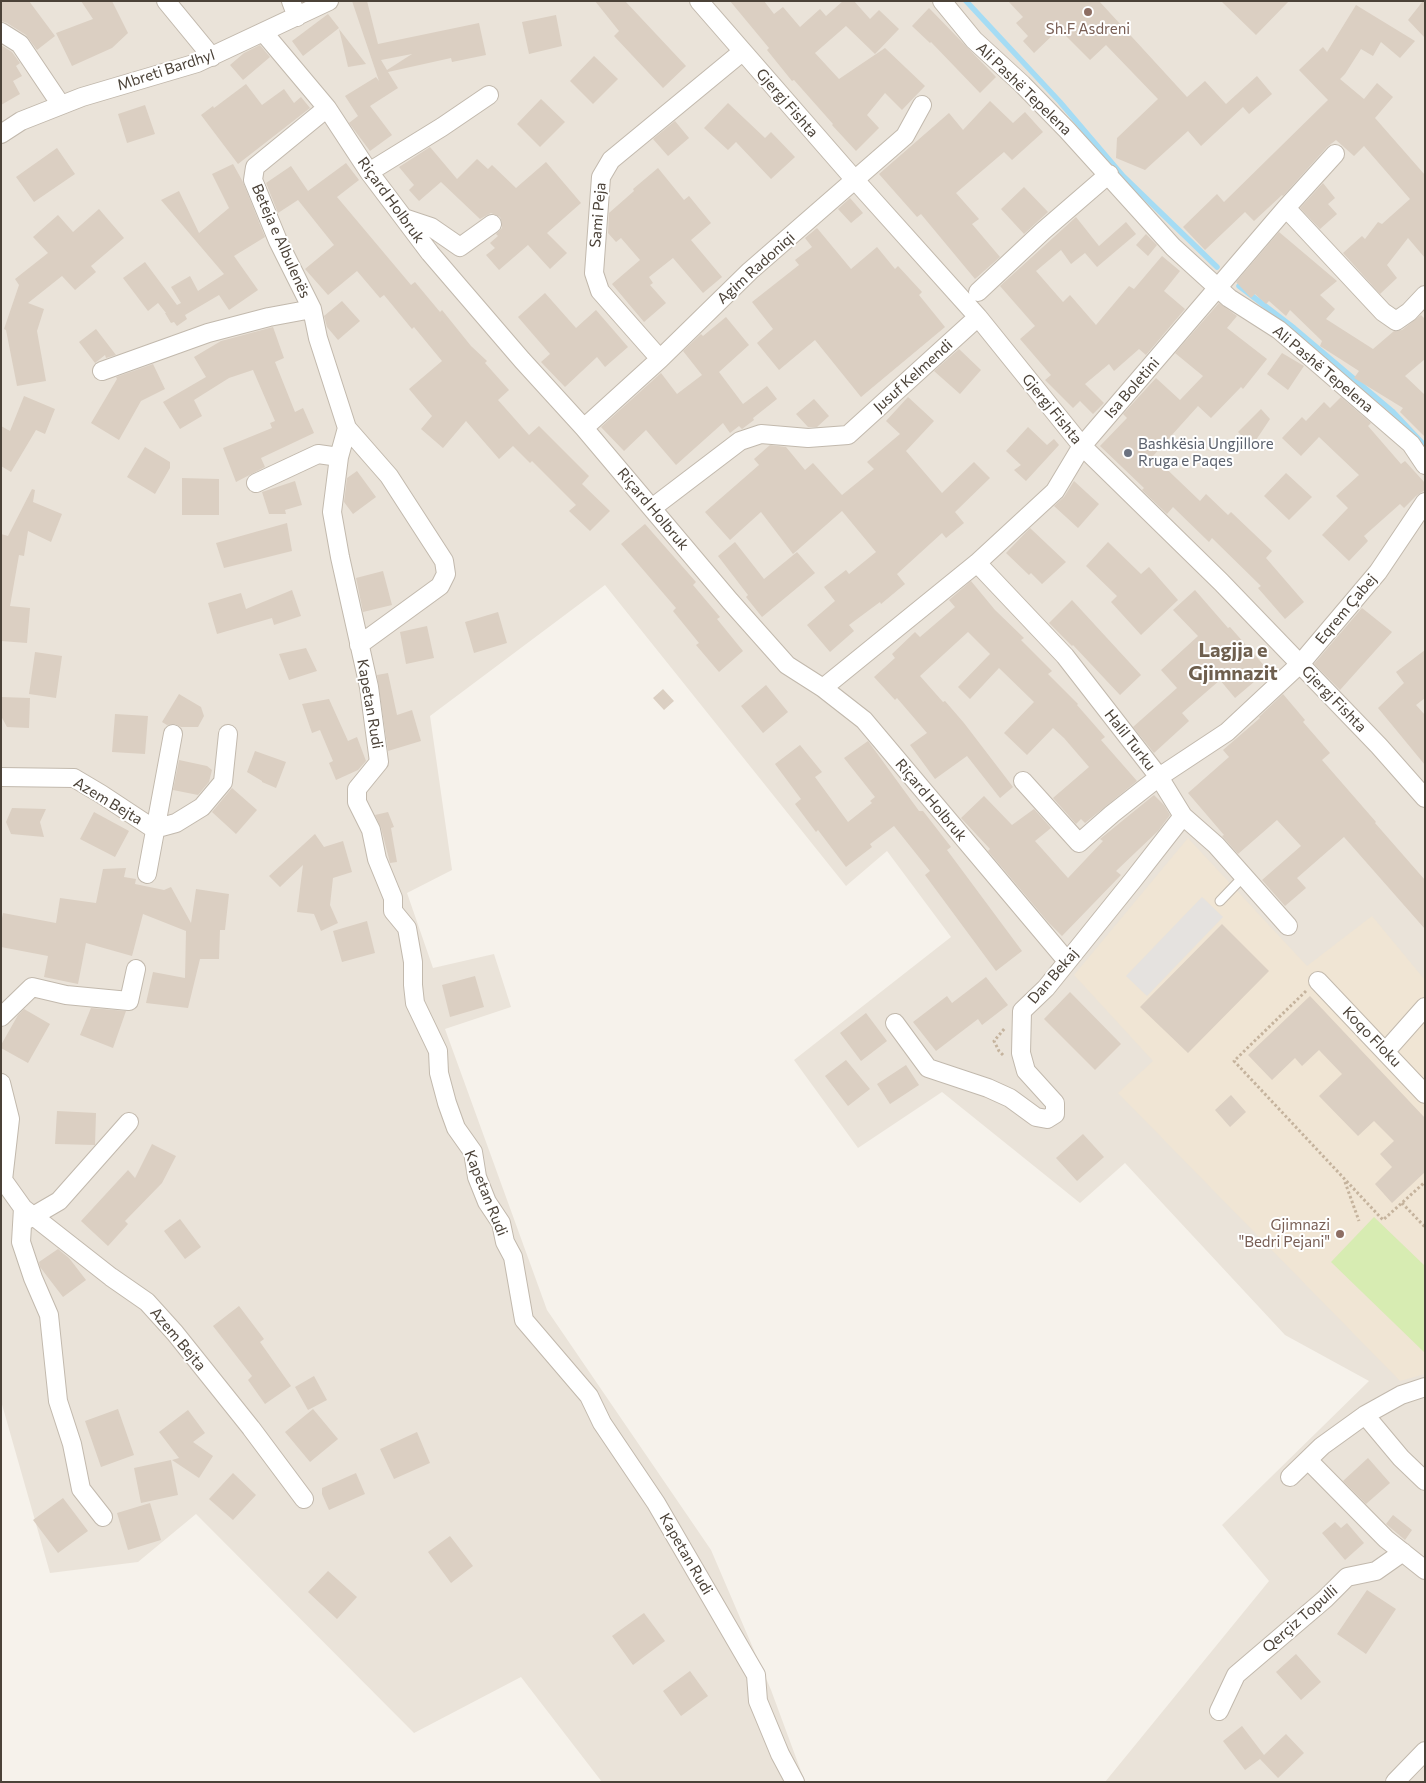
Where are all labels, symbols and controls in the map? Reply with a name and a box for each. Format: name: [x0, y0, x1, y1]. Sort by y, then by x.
marker: Sh.F Asdreni: [1082, 6, 1094, 18]
place label: Sh.F Asdreni: [1046, 20, 1130, 38]
street label: Ali Pashë Tepelena: [973, 39, 1075, 139]
street label: Mbreti Bardhyl: [115, 46, 217, 94]
street label: Gjergj Fishta: [752, 65, 822, 141]
street label: Riçard Holbruk: [354, 154, 428, 246]
street label: Beteja e Albulenës: [248, 181, 314, 301]
street label: Sami Peja: [586, 182, 610, 248]
street label: Agim Radoniqi: [713, 228, 799, 308]
street label: Ali Pashë Tepelena: [1269, 322, 1377, 416]
street label: Jusuf Kelmendi: [870, 336, 956, 416]
street label: Isa Boletini: [1101, 354, 1163, 422]
street label: Gjergj Fishta: [1018, 370, 1086, 448]
place label: Bashkësia Ungjillore Rruga e Paqes: [1138, 435, 1274, 470]
marker: Bashkësia Ungjillore Rruga e Paqes: [1122, 447, 1134, 459]
street label: Riçard Holbruk: [613, 464, 693, 554]
street label: Eqrem Çabej: [1311, 570, 1381, 648]
district label: Lagjja e Gjimnazit: [1188, 638, 1278, 685]
street label: Kapetan Rudi: [353, 658, 387, 750]
street label: Gjergj Fishta: [1298, 662, 1370, 736]
street label: Halil Turku: [1101, 706, 1159, 774]
street label: Riçard Holbruk: [891, 755, 971, 845]
street label: Azem Bejta: [70, 773, 146, 829]
street label: Dan Bekaj: [1024, 945, 1082, 1007]
street label: Koqo Floku: [1339, 1003, 1405, 1071]
street label: Kapetan Rudi: [461, 1147, 511, 1239]
place label: Gjimnazi "Bedri Pejani": [1239, 1216, 1330, 1251]
marker: Gjimnazi "Bedri Pejani": [1334, 1228, 1346, 1240]
street label: Azem Bejta: [146, 1304, 210, 1374]
street label: Kapetan Rudi: [655, 1510, 717, 1598]
street label: Qerçiz Topulli: [1259, 1581, 1341, 1657]

